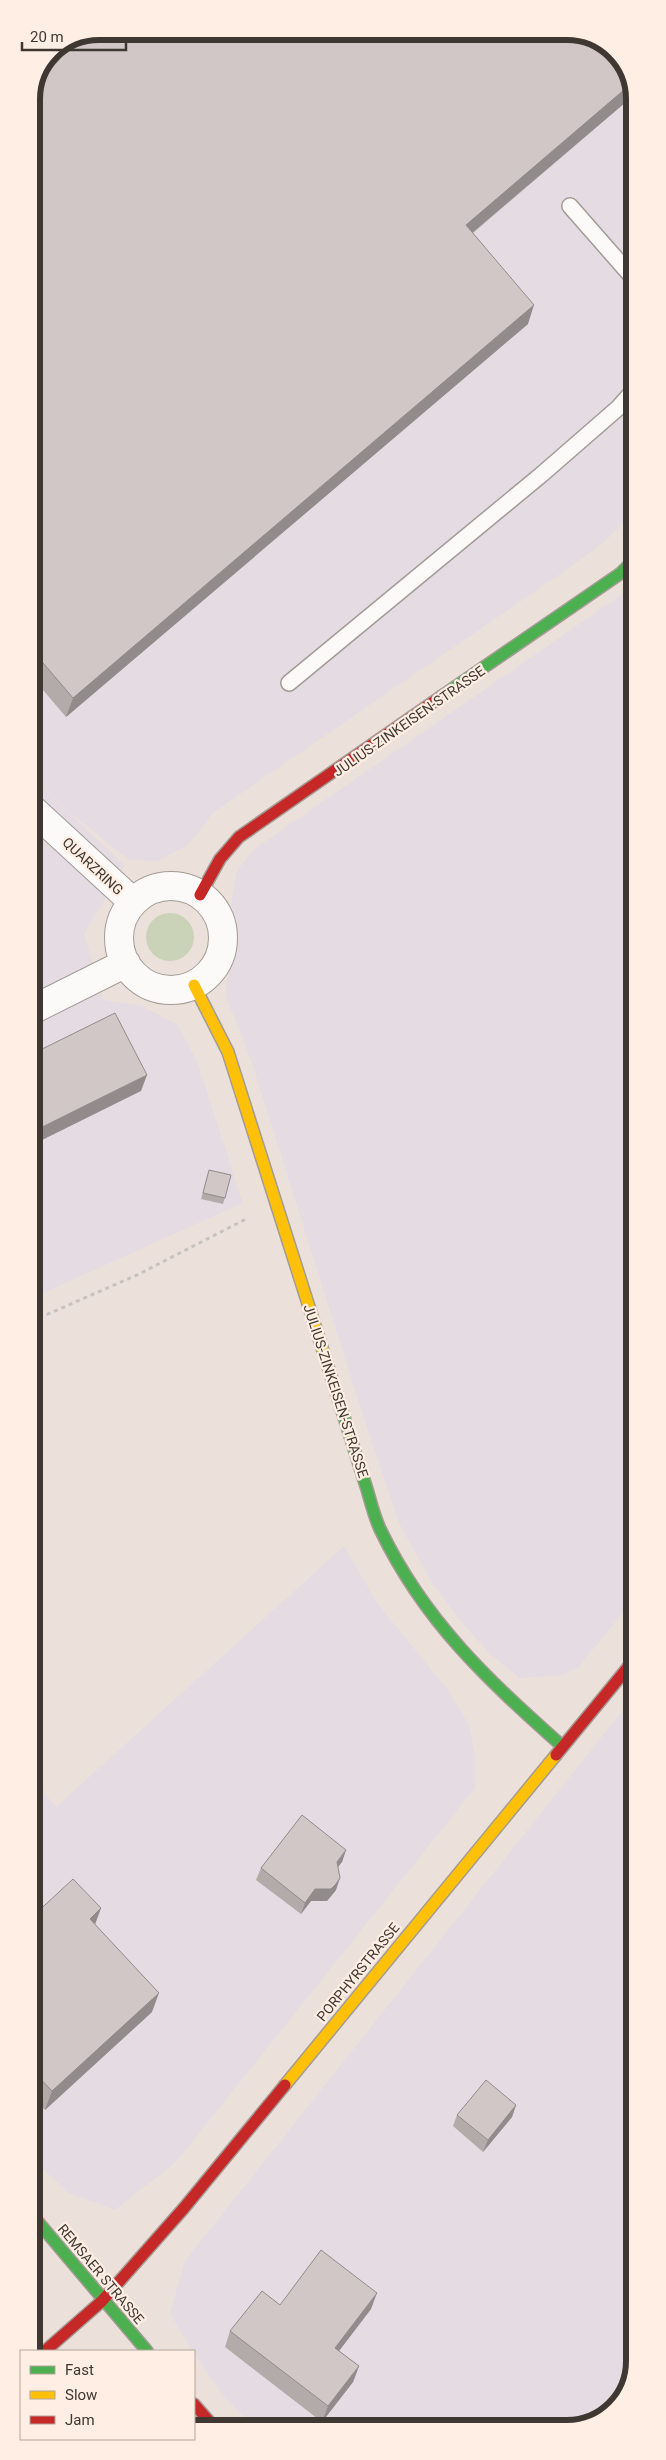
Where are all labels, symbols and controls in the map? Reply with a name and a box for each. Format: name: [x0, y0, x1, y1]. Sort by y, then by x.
scale bar: [22, 20, 126, 52]
text: 20 m: [30, 28, 64, 46]
street label: JULIUS-ZINKEISEN-STRASSE: [330, 662, 488, 780]
street label: QUARZRING: [60, 834, 126, 898]
street label: JULIUS-ZINKEISEN-STRASSE: [300, 1302, 372, 1480]
street label: PORPHYRSTRASSE: [313, 1920, 403, 2024]
street label: REMSAER STRASSE: [55, 2221, 147, 2327]
legend: [20, 2350, 195, 2440]
text: Fast: [65, 2361, 94, 2379]
text: Slow: [65, 2386, 97, 2404]
text: Jam: [65, 2411, 95, 2429]

